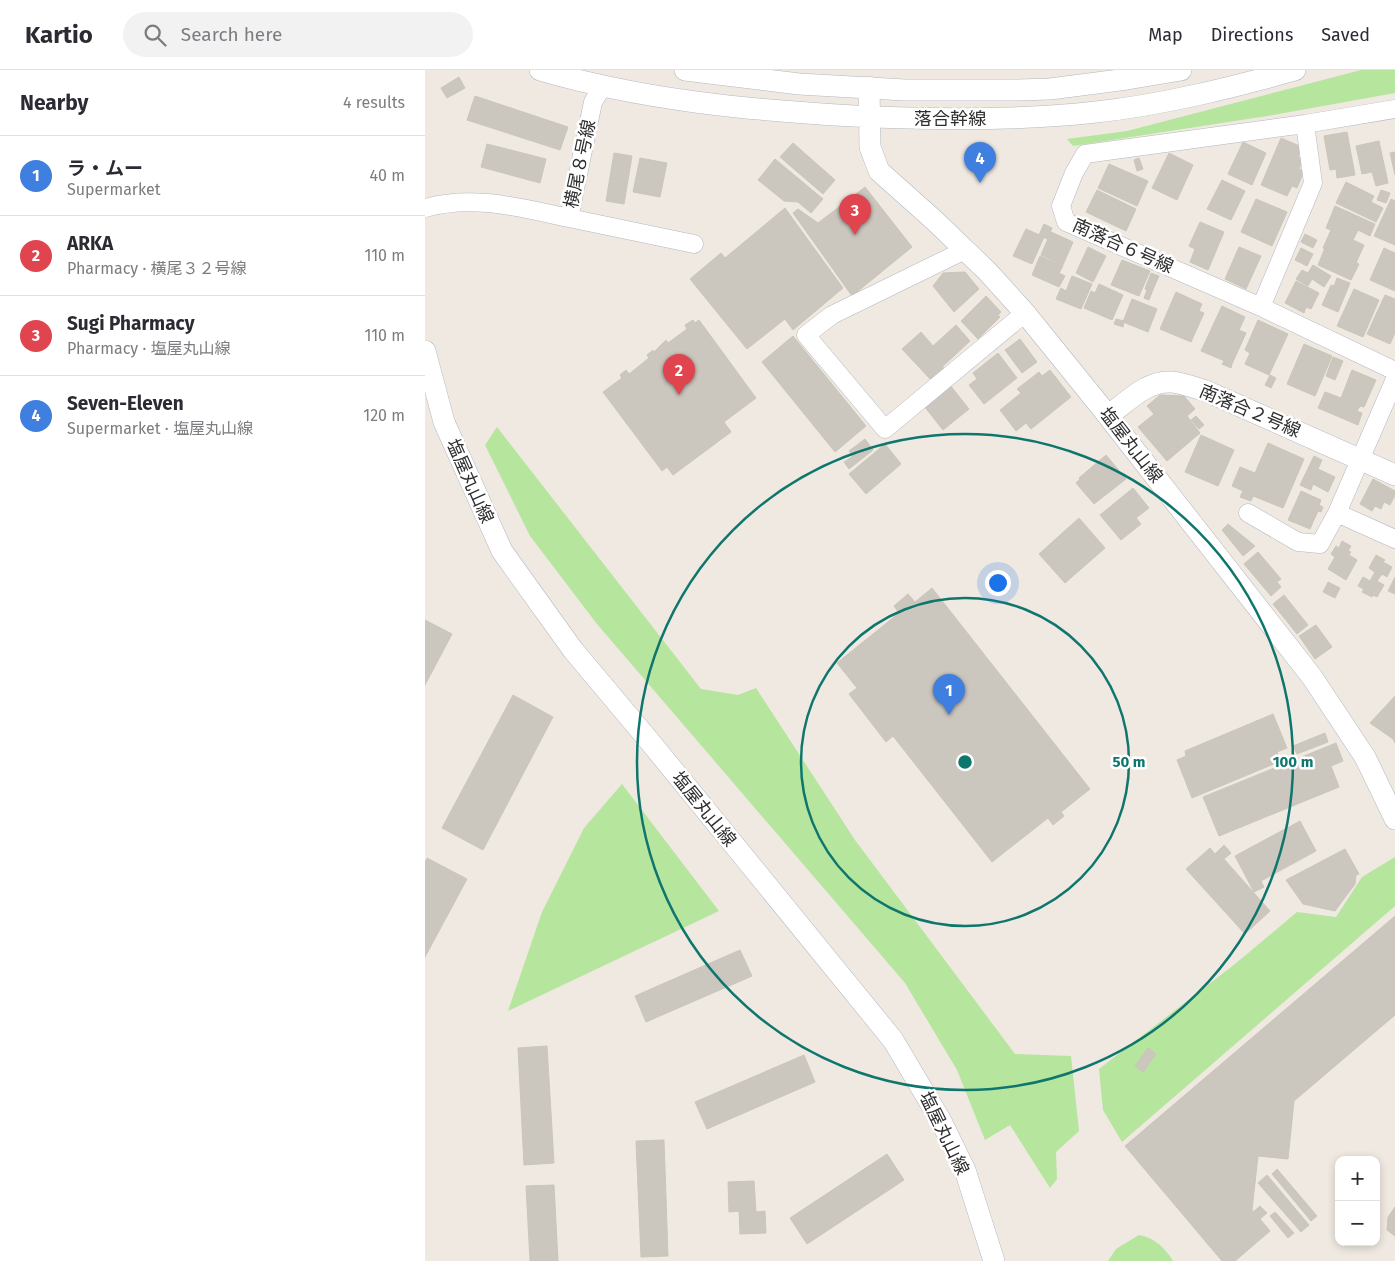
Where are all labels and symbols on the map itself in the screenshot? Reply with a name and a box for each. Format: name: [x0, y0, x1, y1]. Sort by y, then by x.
street label: 落合幹線: [914, 108, 986, 130]
street label: 横尾８号線: [560, 118, 600, 210]
pin: 4: [964, 142, 996, 183]
pin: 3: [839, 194, 871, 235]
street label: 南落合６号線: [1069, 214, 1177, 278]
pin: 2: [663, 354, 695, 395]
street label: 南落合２号線: [1196, 380, 1304, 442]
street label: 塩屋丸山線: [1095, 403, 1167, 487]
street label: 塩屋丸山線: [442, 435, 498, 527]
your location: [985, 570, 1011, 596]
pin: 1: [933, 674, 965, 715]
centre of rings: [956, 753, 974, 771]
text: 50 m: [1112, 753, 1146, 771]
text: 100 m: [1273, 753, 1313, 771]
street label: 塩屋丸山線: [667, 767, 741, 851]
street label: 塩屋丸山線: [914, 1088, 974, 1178]

